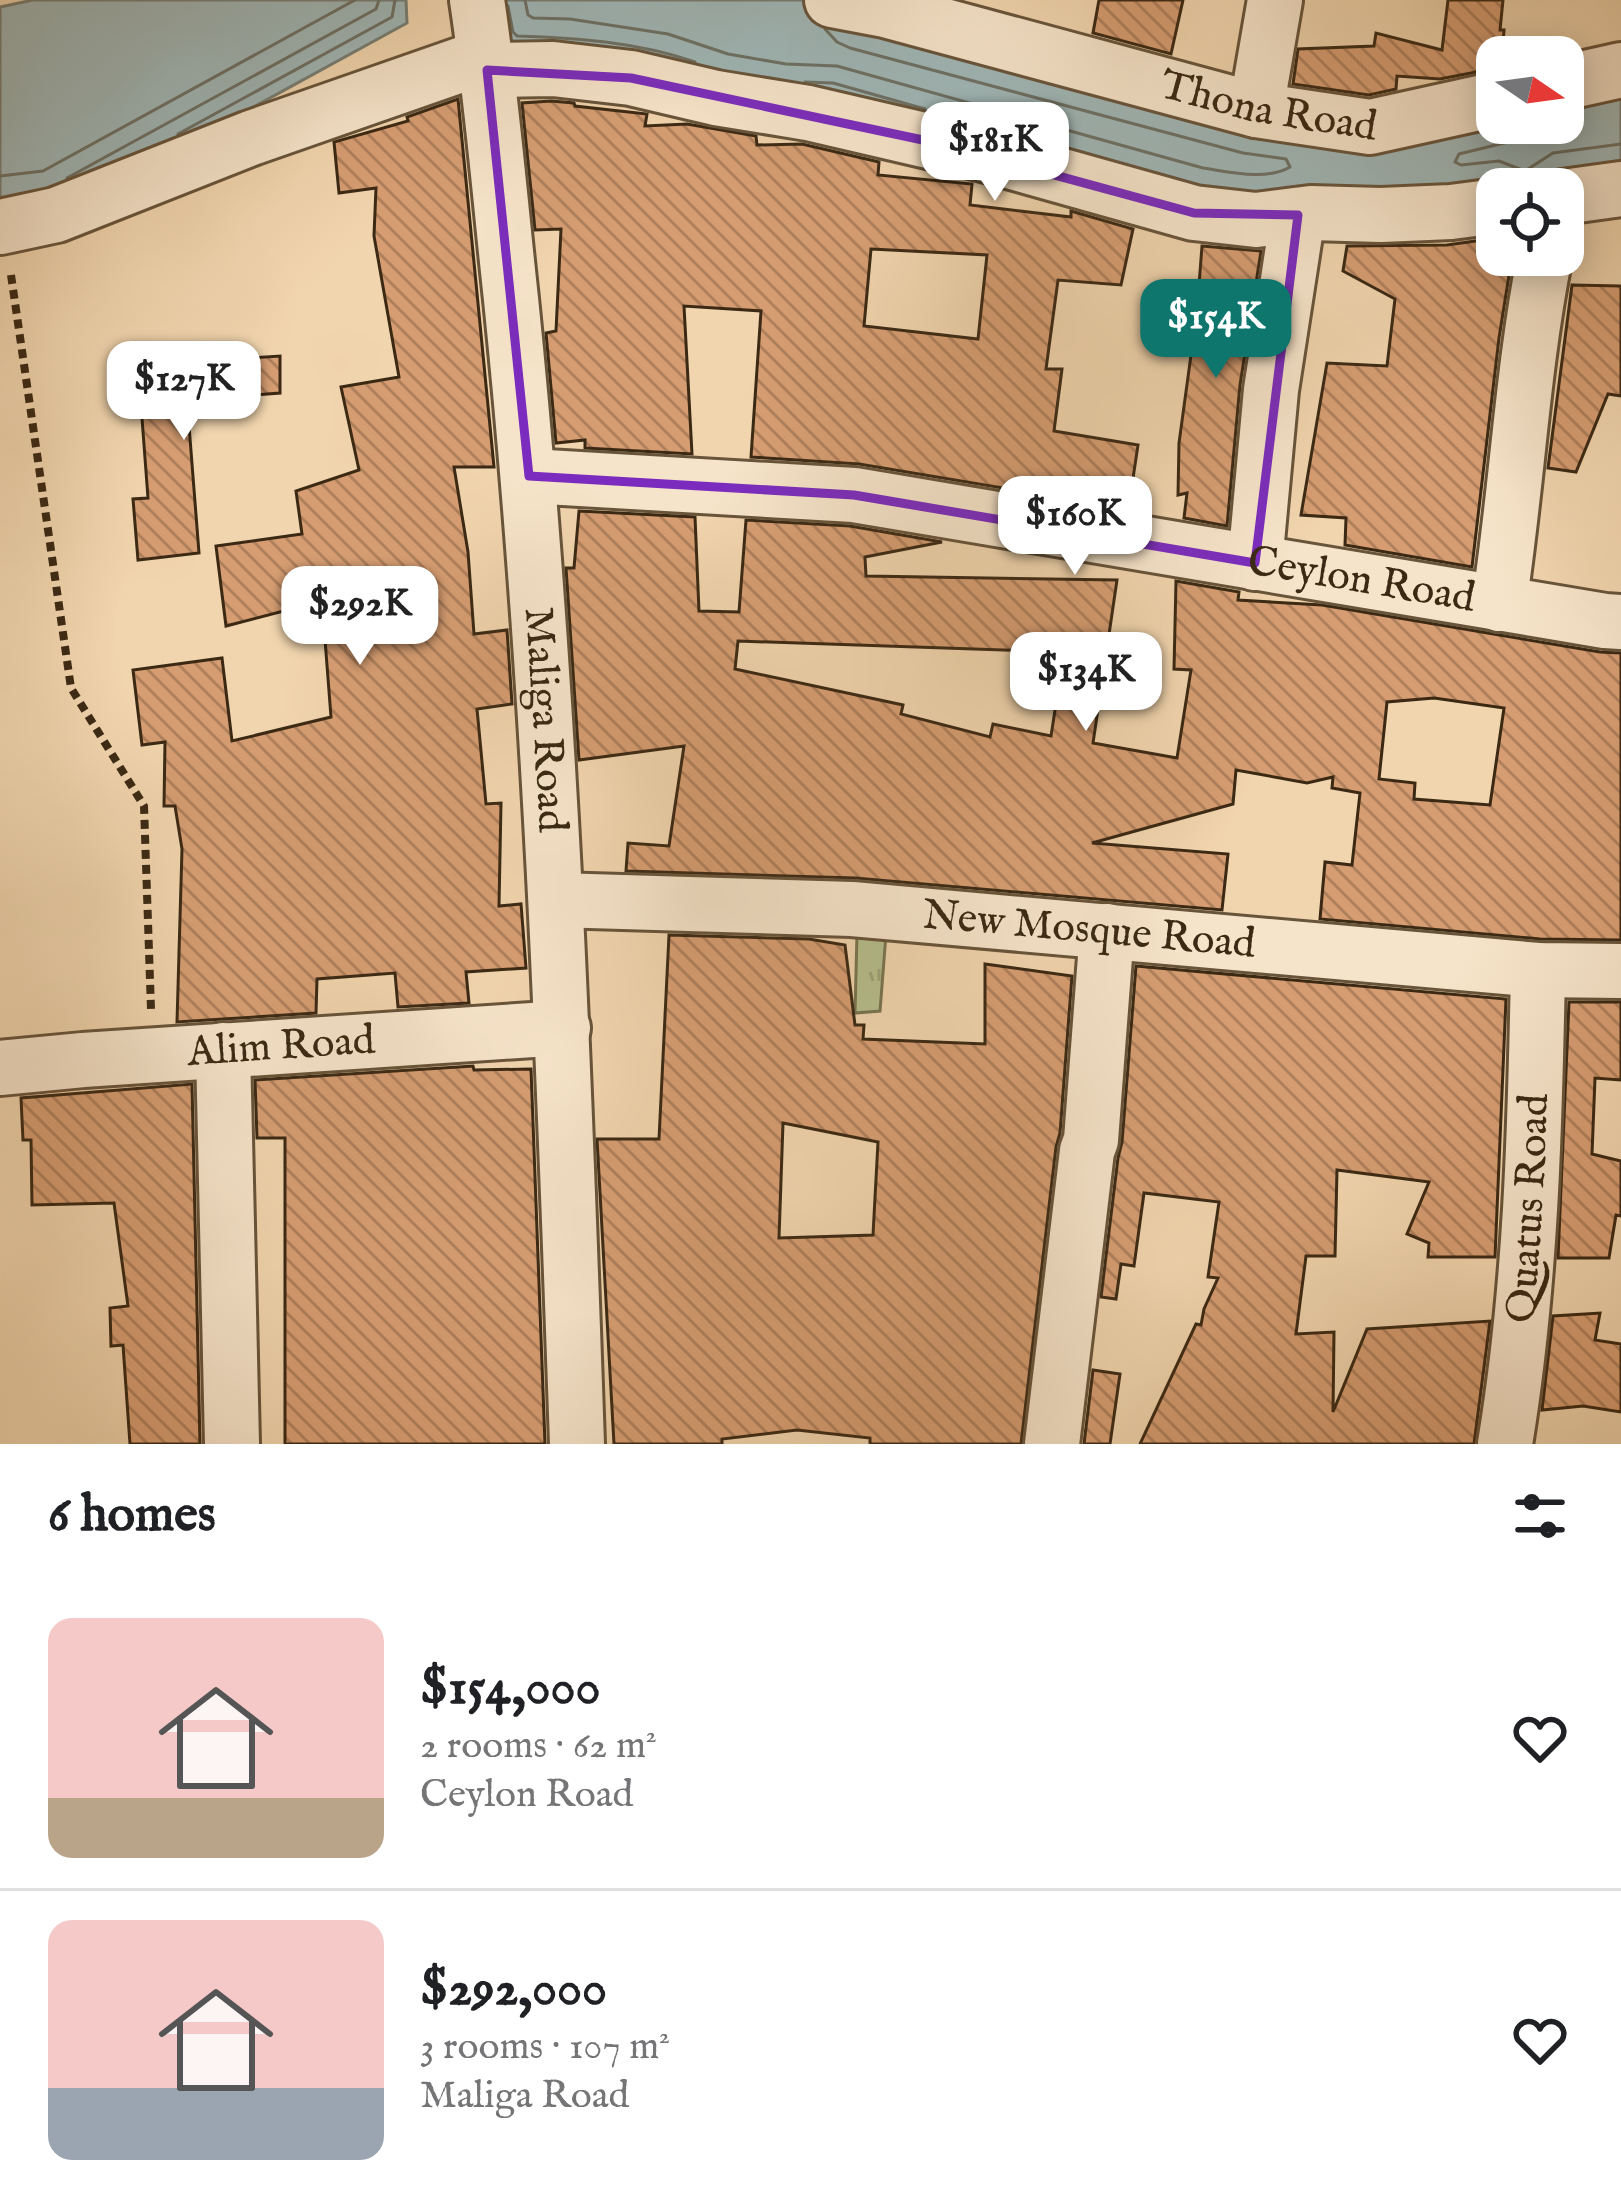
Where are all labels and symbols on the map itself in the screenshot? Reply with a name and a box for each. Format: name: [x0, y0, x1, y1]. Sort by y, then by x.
north arrow: [1476, 36, 1584, 144]
street label: Thona Road: [1154, 59, 1381, 154]
pin: $181K: [911, 102, 1079, 204]
pin: $154K: [1132, 279, 1300, 381]
pin: $127K: [100, 341, 268, 443]
pin: $160K: [991, 476, 1159, 578]
street label: Ceylon Road: [1244, 535, 1480, 625]
pin: $292K: [276, 566, 444, 668]
street label: Maliga Road: [511, 605, 578, 834]
pin: $134K: [1002, 632, 1170, 734]
street label: New Mosque Road: [920, 889, 1258, 971]
street label: Alim Road: [185, 1014, 377, 1080]
street label: Quatus Road: [1495, 1092, 1562, 1325]

